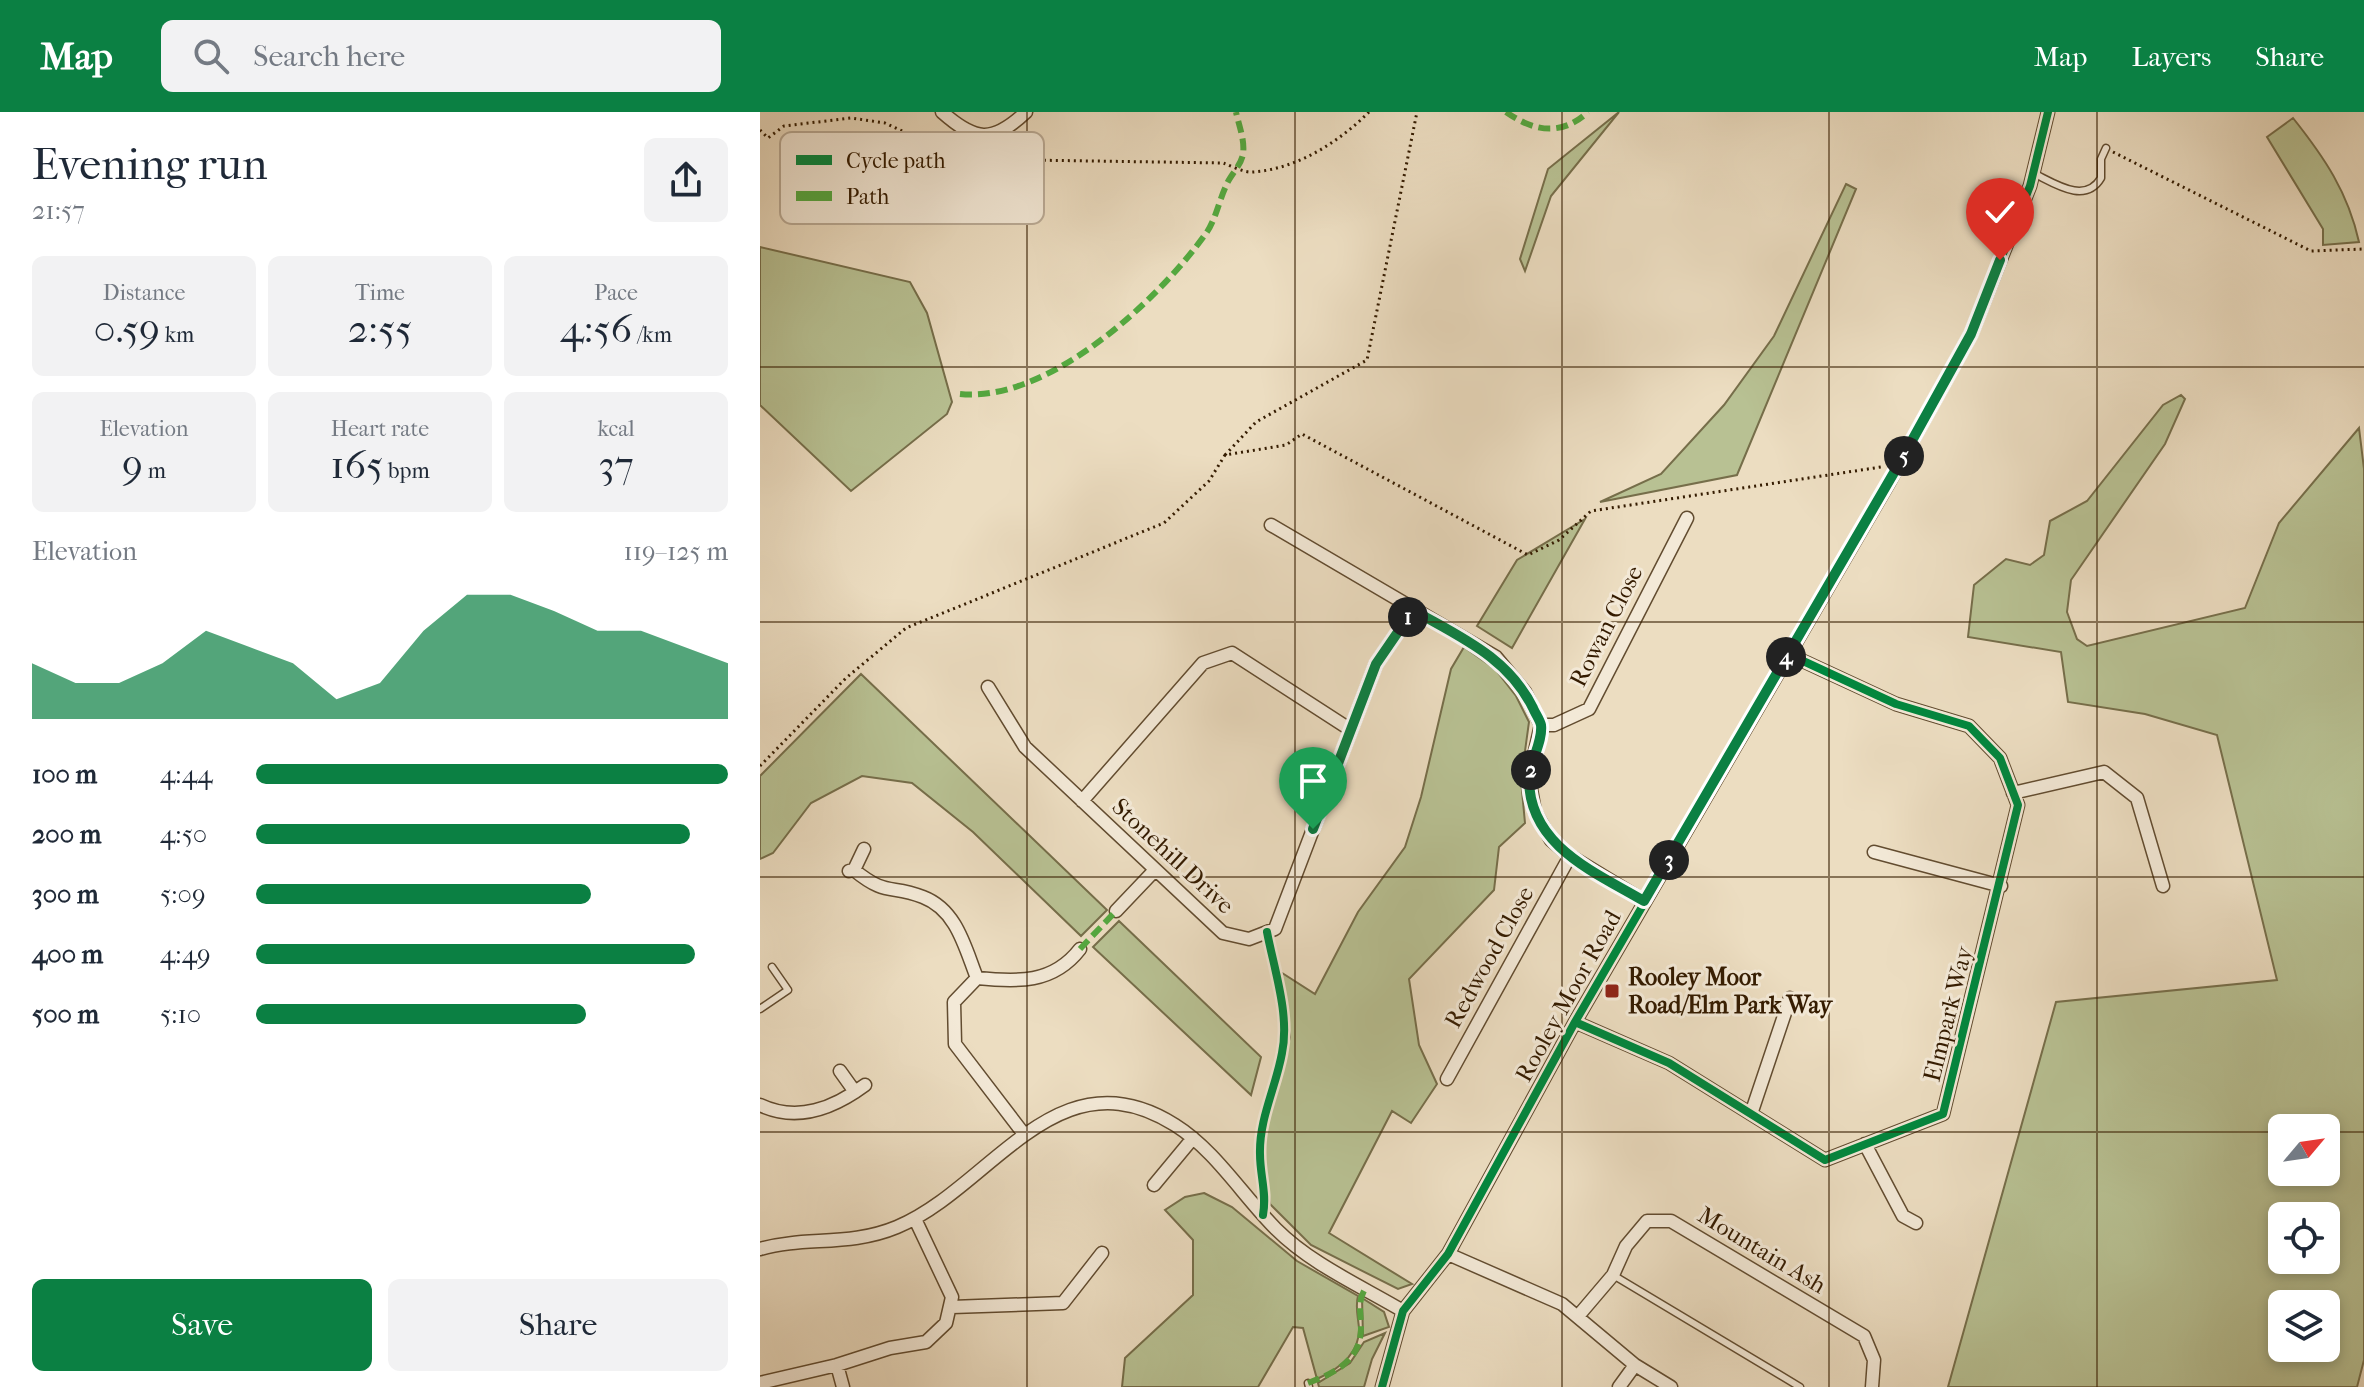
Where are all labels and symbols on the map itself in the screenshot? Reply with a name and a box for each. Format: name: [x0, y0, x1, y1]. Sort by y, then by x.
legend: [780, 132, 1044, 224]
text: Cycle path: [846, 148, 946, 174]
pin: [1966, 178, 2034, 260]
text: Path: [846, 184, 890, 210]
pin: 5: [1884, 436, 1924, 476]
street label: Rowan Close: [1564, 561, 1649, 691]
pin: 1: [1388, 597, 1428, 637]
pin: 4: [1766, 637, 1806, 677]
pin: [1279, 747, 1347, 829]
pin: 2: [1511, 750, 1551, 790]
street label: Stonehill Drive: [1106, 793, 1240, 920]
pin: 3: [1649, 840, 1689, 880]
street label: Redwood Close: [1439, 881, 1539, 1033]
street label: Rooley Moor Road: [1509, 905, 1627, 1087]
street label: Elmpark Way: [1918, 942, 1979, 1084]
place label: Rooley Moor Road/Elm Park Way: [1628, 963, 1833, 1019]
marker: Rooley Moor Road/Elm Park Way: [1603, 982, 1621, 1000]
north arrow: [2268, 1114, 2340, 1186]
street label: Mountain Ash: [1693, 1201, 1832, 1300]

